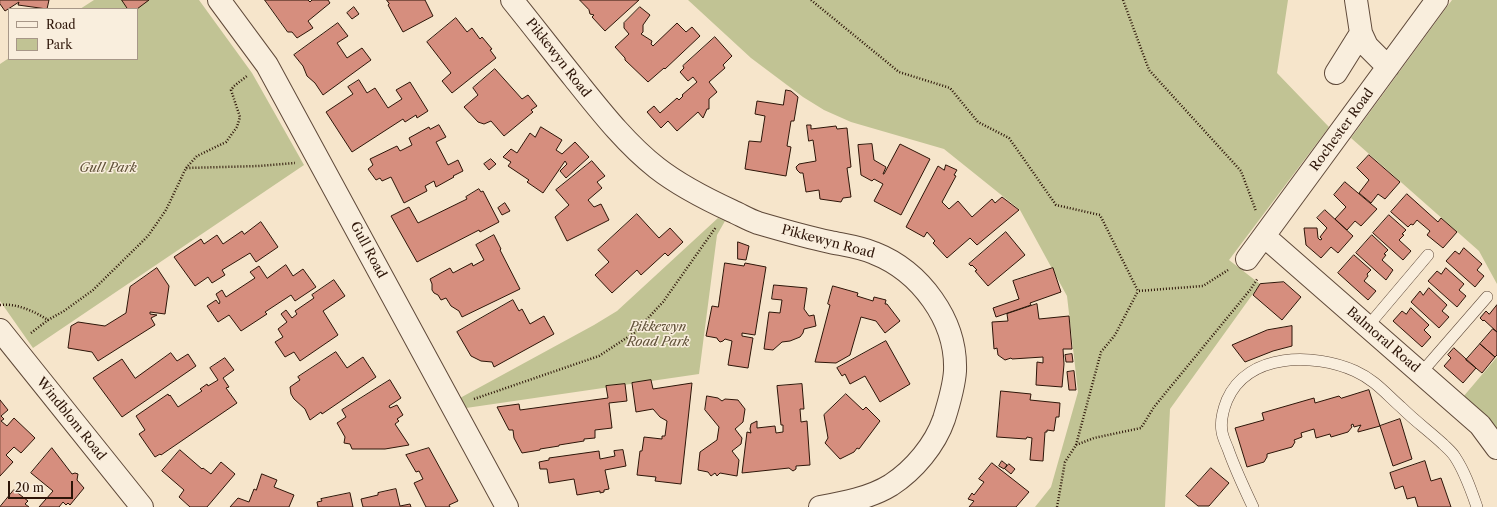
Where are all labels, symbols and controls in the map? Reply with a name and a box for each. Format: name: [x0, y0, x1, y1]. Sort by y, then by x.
legend: [8, 8, 138, 60]
street label: Pikkewyn Road: [522, 15, 594, 101]
text: Road: [46, 17, 76, 32]
text: Park: [46, 37, 72, 52]
street label: Rochester Road: [1307, 86, 1377, 174]
park label: Gull Park: [79, 160, 137, 176]
street label: Gull Road: [347, 219, 389, 281]
street label: Pikkewyn Road: [780, 222, 876, 262]
street label: Balmoral Road: [1343, 304, 1423, 376]
park label: Pikkewyn Road Park: [627, 319, 689, 350]
street label: Windblom Road: [33, 375, 109, 463]
scale bar: [10, 473, 75, 499]
text: 20 m: [15, 480, 44, 495]

